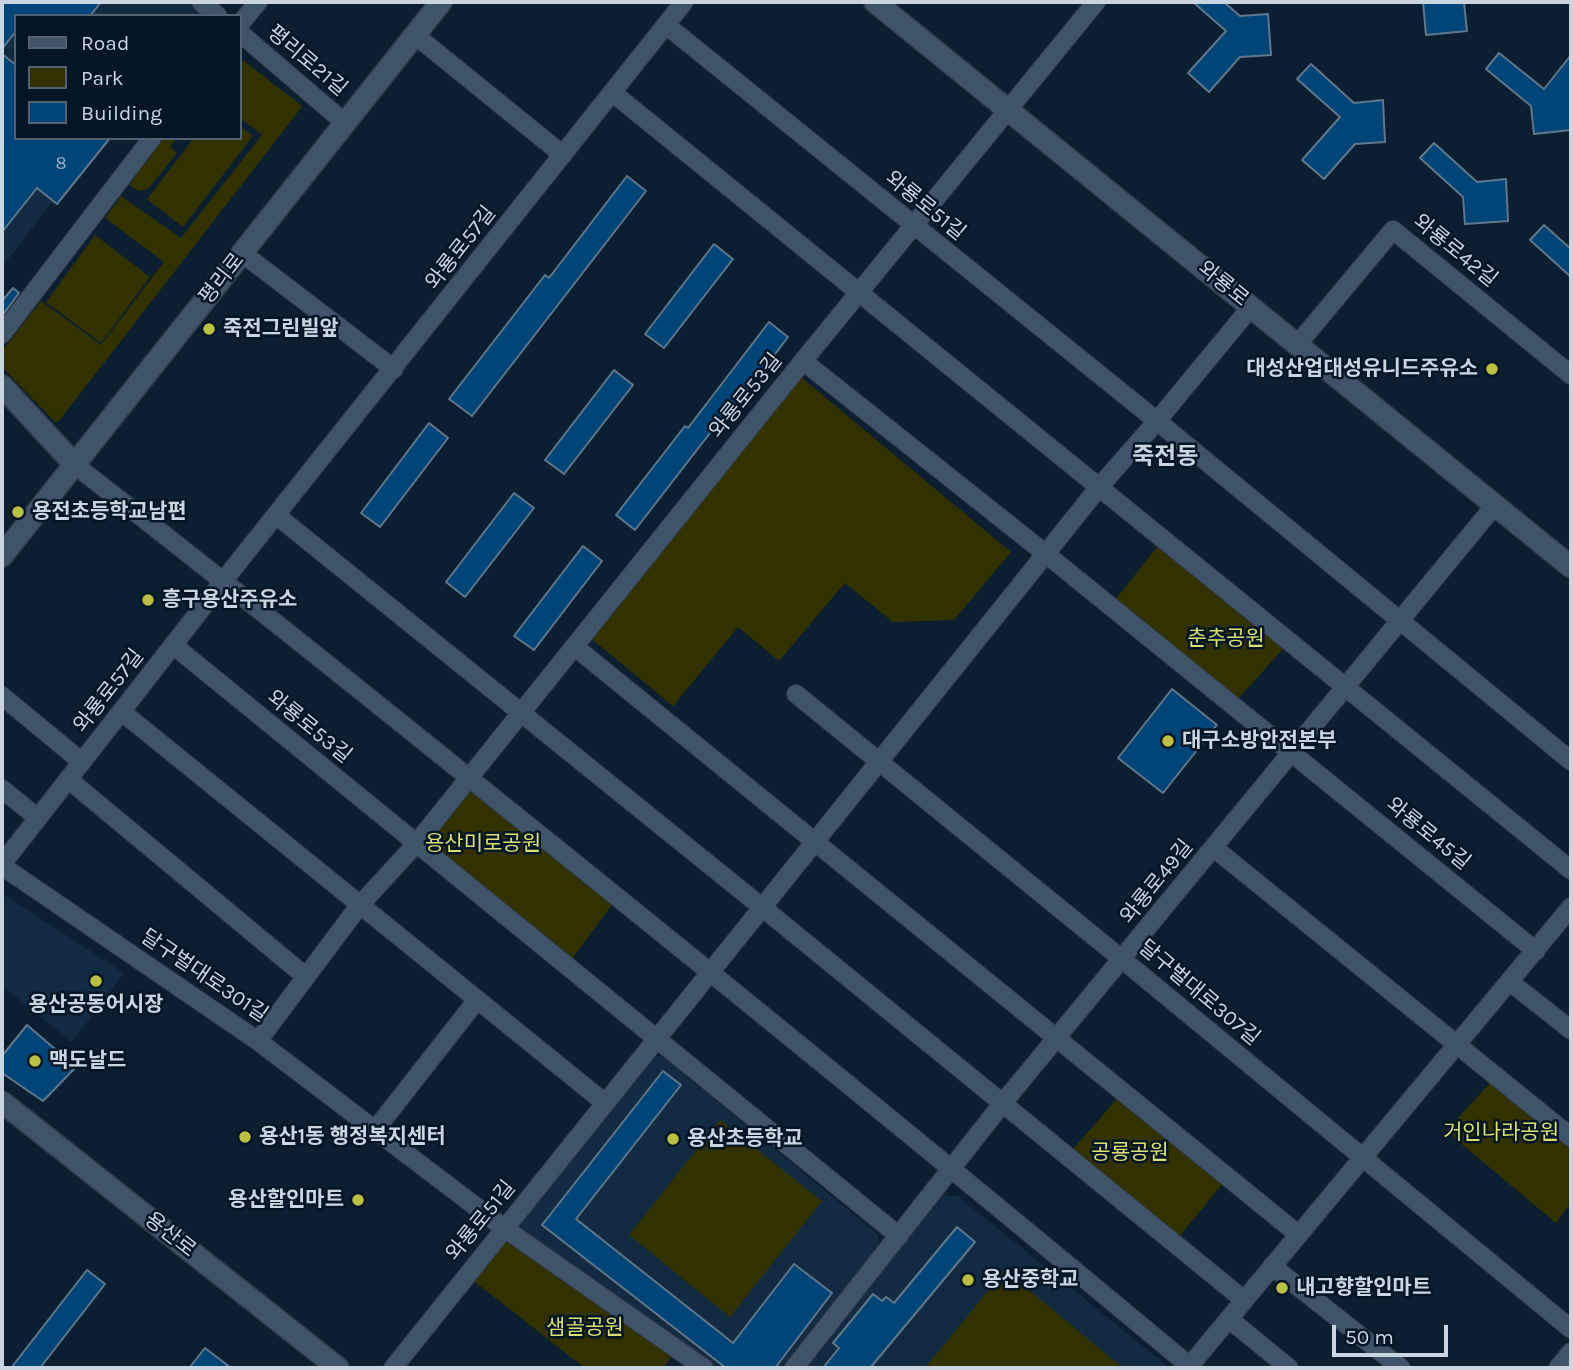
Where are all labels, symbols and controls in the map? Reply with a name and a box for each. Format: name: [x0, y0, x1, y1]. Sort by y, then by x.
legend: [14, 14, 242, 140]
street label: 평리로21길: [262, 20, 352, 102]
text: Road: [81, 31, 129, 55]
text: Park: [81, 66, 124, 90]
text: Building: [81, 101, 162, 125]
house number: 8: [55, 153, 67, 175]
street label: 와룡로51길: [880, 166, 970, 246]
street label: 와룡로57길: [421, 201, 501, 295]
street label: 와룡로42길: [1408, 209, 1502, 293]
street label: 평리로: [194, 248, 250, 310]
street label: 와룡로: [1193, 256, 1253, 312]
place label: 죽전그린빌앞: [223, 316, 339, 342]
marker: 죽전그린빌앞: [201, 321, 217, 337]
street label: 와룡로53길: [704, 349, 788, 443]
place label: 대성산업대성유니드주유소: [1246, 356, 1478, 382]
marker: 대성산업대성유니드주유소: [1484, 361, 1500, 377]
district label: 죽전동: [1132, 443, 1198, 471]
place label: 용전초등학교남편: [32, 499, 187, 525]
marker: 용전초등학교남편: [10, 504, 26, 520]
place label: 흥구용산주유소: [162, 587, 297, 613]
marker: 흥구용산주유소: [140, 592, 156, 608]
park label: 춘추공원: [1187, 626, 1265, 652]
street label: 와룡로57길: [69, 644, 149, 738]
street label: 와룡로53길: [262, 685, 356, 769]
place label: 대구소방안전본부: [1182, 728, 1337, 754]
marker: 대구소방안전본부: [1160, 733, 1176, 749]
street label: 와룡로45길: [1381, 792, 1475, 876]
park label: 용산미로공원: [425, 831, 541, 857]
street label: 와룡로49길: [1115, 835, 1199, 929]
street label: 달구벌대로301길: [136, 924, 272, 1028]
street label: 달구벌대로307길: [1133, 935, 1265, 1051]
marker: 용산공동어시장: [88, 973, 104, 989]
place label: 용산공동어시장: [28, 992, 164, 1018]
place label: 맥도날드: [49, 1048, 126, 1074]
marker: 맥도날드: [27, 1053, 43, 1069]
park label: 거인나라공원: [1443, 1120, 1559, 1146]
place label: 용산1동 행정복지센터: [259, 1124, 446, 1150]
place label: 용산초등학교: [687, 1126, 803, 1152]
marker: 용산1동 행정복지센터: [237, 1129, 253, 1145]
marker: 용산초등학교: [665, 1131, 681, 1147]
park label: 공룡공원: [1091, 1140, 1169, 1166]
street label: 와룡로51길: [441, 1176, 521, 1266]
place label: 용산할인마트: [228, 1187, 344, 1213]
marker: 용산할인마트: [350, 1192, 366, 1208]
street label: 용산로: [139, 1207, 201, 1263]
place label: 용산중학교: [982, 1267, 1079, 1293]
marker: 용산중학교: [960, 1272, 976, 1288]
place label: 내고향할인마트: [1296, 1275, 1431, 1301]
marker: 내고향할인마트: [1274, 1280, 1290, 1296]
scale bar: [1335, 1310, 1450, 1354]
park label: 샘골공원: [546, 1315, 624, 1341]
text: 50 m: [1345, 1325, 1394, 1349]

